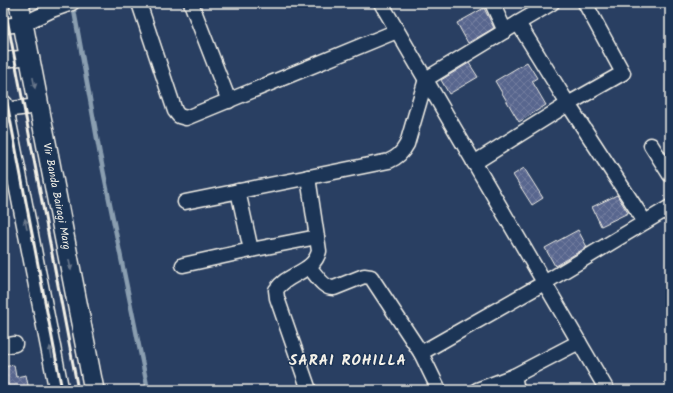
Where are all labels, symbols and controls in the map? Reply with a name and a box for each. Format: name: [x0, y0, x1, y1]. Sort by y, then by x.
one-way arrow: [32, 76, 38, 89]
street label: Vir Banda Bairagi Marg: [37, 141, 76, 251]
one-way arrow: [23, 218, 29, 230]
one-way arrow: [67, 259, 73, 271]
one-way arrow: [48, 346, 54, 358]
district label: SARAI ROHILLA: [289, 349, 407, 373]

